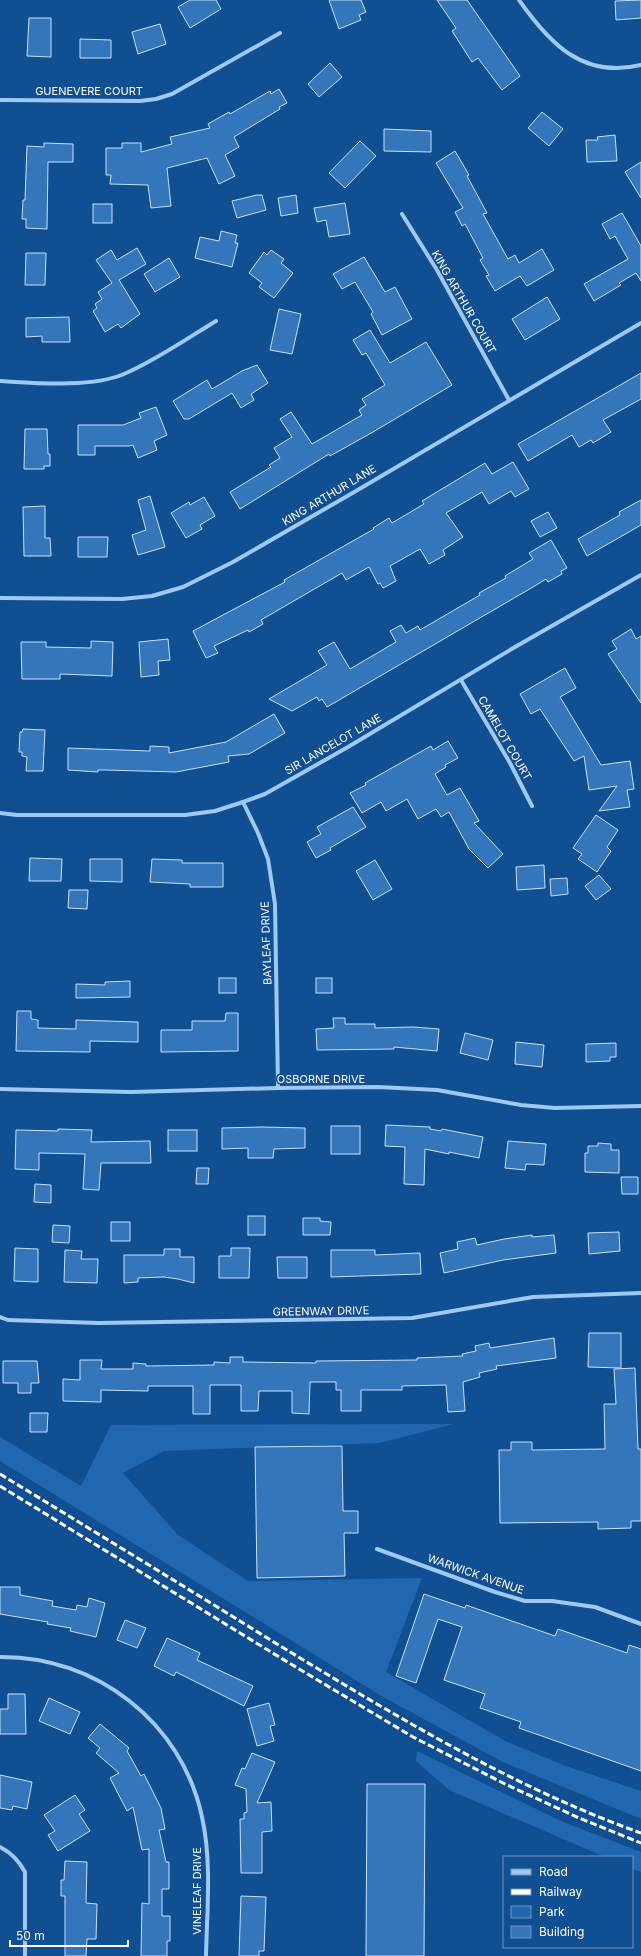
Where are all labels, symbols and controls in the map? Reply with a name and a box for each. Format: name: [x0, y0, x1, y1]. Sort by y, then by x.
street label: GUENEVERE COURT: [35, 84, 143, 98]
street label: KING ARTHUR COURT: [429, 248, 499, 356]
street label: KING ARTHUR LANE: [280, 461, 378, 529]
street label: CAMELOT COURT: [475, 693, 535, 783]
street label: SIR LANCELOT LANE: [282, 710, 384, 778]
street label: BAYLEAF DRIVE: [258, 901, 274, 985]
street label: OSBORNE DRIVE: [277, 1072, 365, 1086]
street label: GREENWAY DRIVE: [273, 1303, 369, 1319]
street label: WARWICK AVENUE: [426, 1551, 526, 1597]
street label: VINELEAF DRIVE: [190, 1847, 204, 1935]
legend: [503, 1856, 633, 1948]
text: Road: [539, 1864, 568, 1879]
text: Railway: [539, 1884, 583, 1899]
text: Park: [539, 1904, 565, 1919]
scale bar: [10, 1922, 128, 1948]
text: Building: [539, 1924, 584, 1939]
text: 50 m: [16, 1928, 45, 1943]

